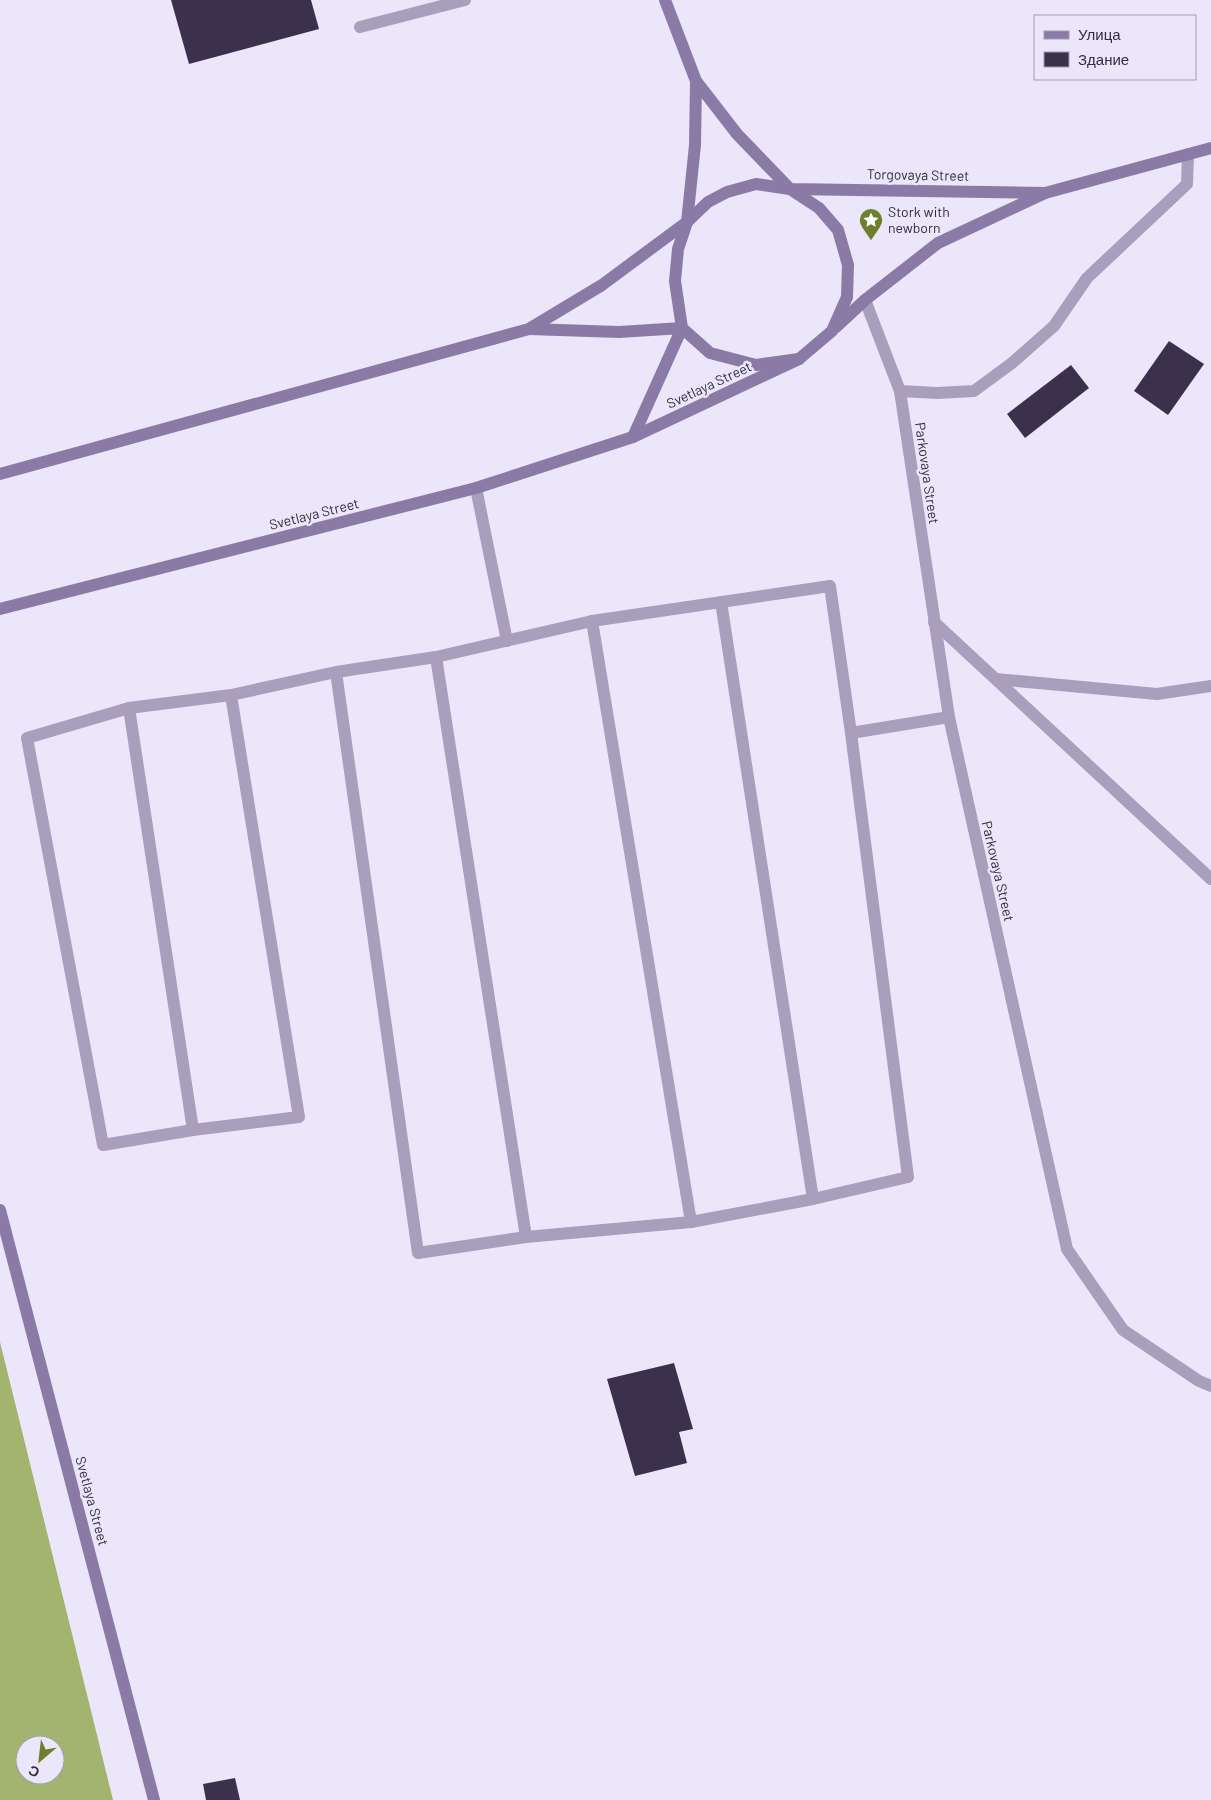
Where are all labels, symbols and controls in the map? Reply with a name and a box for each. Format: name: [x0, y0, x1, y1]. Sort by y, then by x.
legend: [1034, 15, 1196, 80]
text: Улица: [1078, 25, 1121, 43]
text: Здание: [1078, 50, 1129, 68]
street label: Torgovaya Street: [867, 165, 969, 184]
place label: Stork with newborn: [888, 203, 950, 236]
place icon: Stork with newborn: [858, 207, 884, 241]
street label: Svetlaya Street: [664, 357, 754, 412]
street label: Parkovaya Street: [912, 421, 943, 525]
street label: Svetlaya Street: [267, 494, 360, 533]
street label: Parkovaya Street: [979, 819, 1018, 923]
street label: Svetlaya Street: [72, 1454, 113, 1547]
north arrow: [15, 1735, 65, 1785]
text: С: [25, 1762, 42, 1782]

